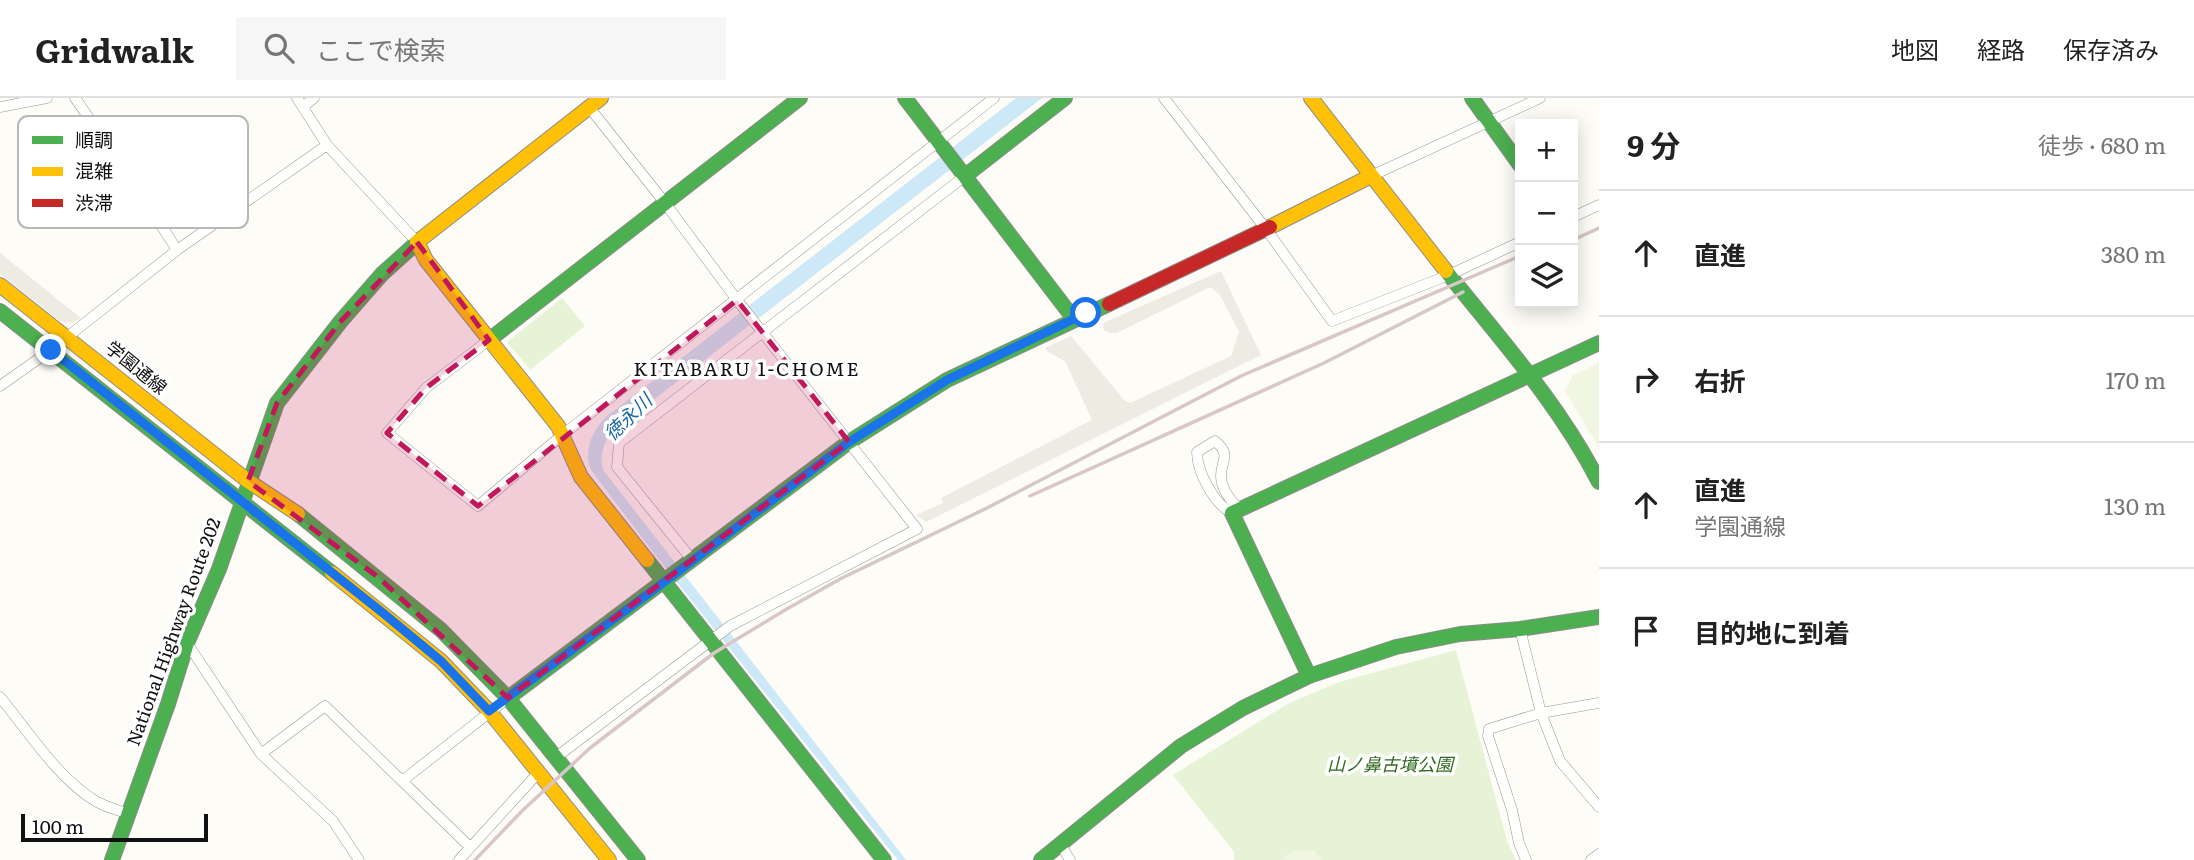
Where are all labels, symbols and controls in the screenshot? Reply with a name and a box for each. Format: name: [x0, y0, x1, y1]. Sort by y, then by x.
search box: [236, 17, 726, 80]
text: Gridwalk: [35, 24, 194, 73]
icon: search: [260, 29, 298, 67]
text: ここで検索: [316, 29, 446, 68]
text: 地図: [1891, 31, 1939, 66]
text: 経路: [1977, 31, 2025, 66]
text: 保存済み: [2063, 31, 2159, 66]
legend: [18, 116, 248, 228]
map controls: [1515, 119, 1578, 308]
button: +: [1515, 119, 1578, 182]
text: 9 分: [1627, 122, 1680, 166]
text: 順調: [75, 125, 113, 153]
text: 徒歩 · 680 m: [2038, 127, 2166, 161]
text: 混雑: [75, 156, 113, 184]
button: −: [1515, 182, 1578, 245]
text: 渋滞: [75, 188, 113, 216]
icon: ahead: [1627, 234, 1665, 272]
text: 直進: [1694, 234, 1746, 273]
text: 380 m: [2101, 236, 2166, 270]
button: layers: [1515, 245, 1578, 308]
route start: [1070, 297, 1101, 328]
route end: [35, 334, 66, 365]
street label: 学園通線: [100, 334, 173, 400]
district label: KITABARU 1-CHOME: [633, 354, 861, 382]
icon: right: [1627, 360, 1665, 398]
text: 右折: [1694, 360, 1746, 399]
text: 170 m: [2105, 362, 2166, 396]
water label: 徳永川: [597, 385, 659, 446]
text: 直進: [1694, 469, 1746, 508]
icon: ahead: [1627, 486, 1665, 524]
text: 130 m: [2104, 488, 2166, 522]
text: 学園通線: [1694, 508, 1786, 542]
street label: National Highway Route 202: [119, 514, 226, 749]
icon: arrive: [1627, 612, 1665, 650]
text: 目的地に到着: [1694, 612, 1850, 651]
park label: 山ノ鼻古墳公園: [1327, 750, 1456, 777]
scale bar: [21, 811, 208, 843]
text: 100 m: [32, 812, 84, 840]

